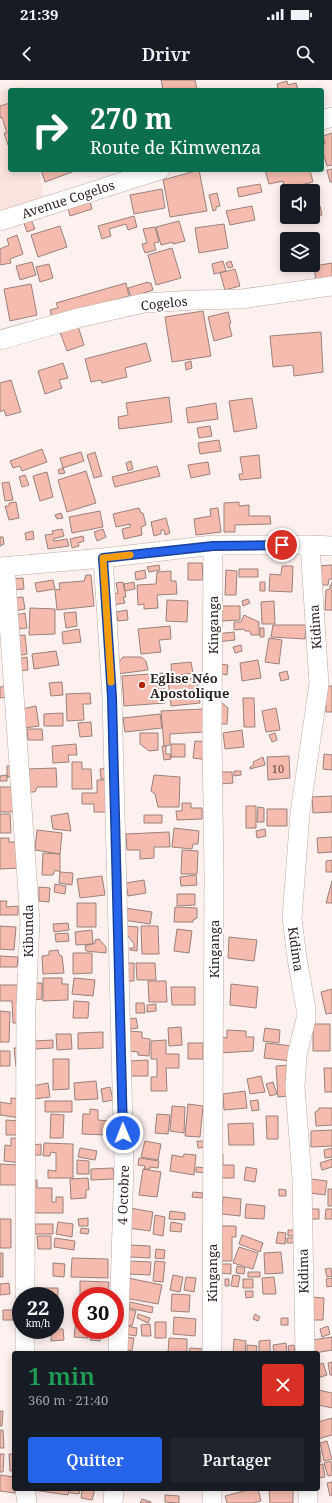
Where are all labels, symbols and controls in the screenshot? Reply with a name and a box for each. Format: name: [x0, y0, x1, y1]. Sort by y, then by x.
text: 21:39: [20, 4, 58, 24]
text: Drivr: [142, 42, 190, 66]
icon: back: [16, 43, 38, 65]
icon: search: [294, 43, 316, 65]
text: 270 m: [90, 99, 172, 137]
icon: right: [24, 104, 76, 156]
text: Route de Kimwenza: [90, 135, 261, 159]
street label: Avenue Cogelos: [19, 175, 117, 222]
map controls: [280, 184, 320, 272]
button: sound: [280, 184, 320, 224]
button: layers: [280, 232, 320, 272]
street label: Cogelos: [140, 292, 188, 314]
pin: [265, 528, 299, 562]
icon: arrive: [271, 534, 293, 556]
street label: Kinganga: [204, 596, 222, 654]
street label: Kidima: [304, 604, 326, 650]
place label: Eglise Néo Apostolique: [150, 669, 229, 702]
marker: Eglise Néo Apostolique: [137, 680, 147, 690]
house number: 10: [272, 761, 284, 776]
street label: Kibunda: [19, 904, 37, 958]
street label: Kinganga: [205, 920, 223, 978]
street label: Kidima: [284, 925, 308, 973]
position arrow: [102, 1112, 144, 1154]
street label: 4 Octobre: [113, 1165, 133, 1225]
street label: Kinganga: [203, 1244, 221, 1302]
street label: Kidima: [294, 1248, 312, 1294]
speed limit sign: 30: [72, 1287, 124, 1339]
text: 22: [27, 1294, 49, 1321]
text: km/h: [26, 1316, 50, 1330]
text: 1 min: [28, 1359, 95, 1392]
button: close: [262, 1364, 304, 1406]
text: 360 m · 21:40: [28, 1391, 108, 1409]
button: Quitter: [28, 1437, 162, 1483]
button: Partager: [170, 1437, 304, 1483]

